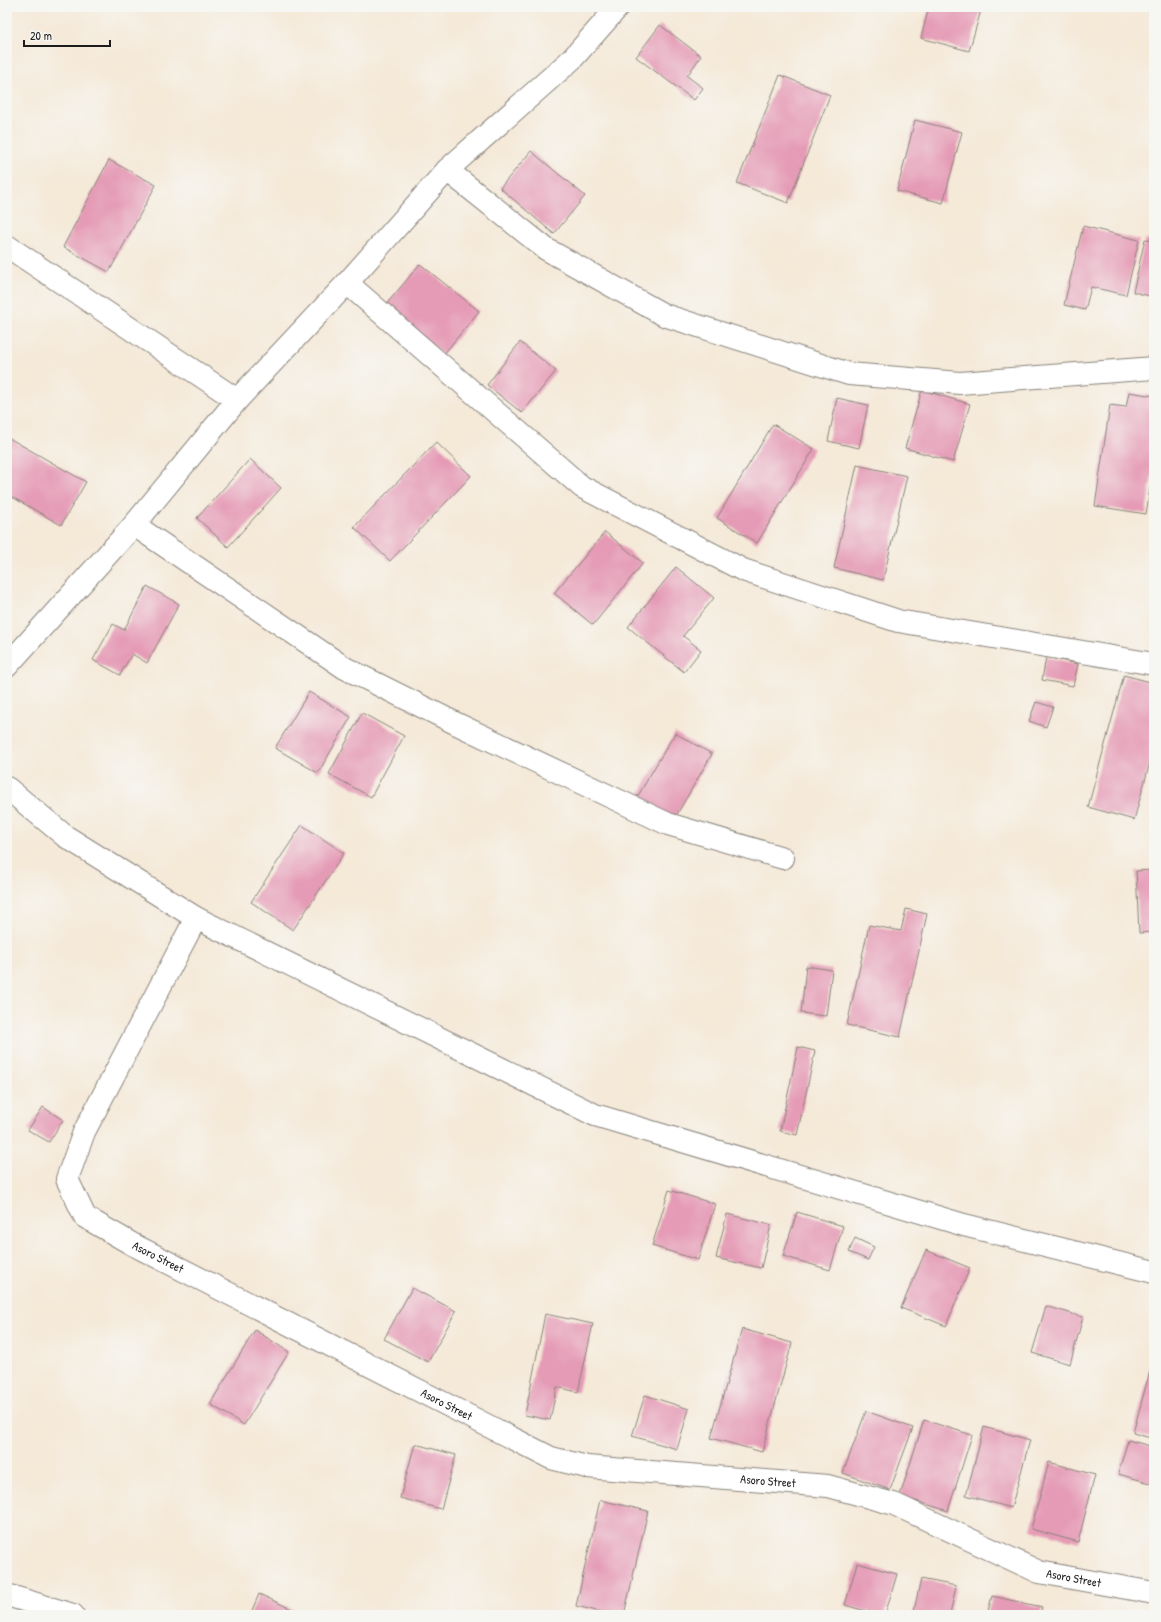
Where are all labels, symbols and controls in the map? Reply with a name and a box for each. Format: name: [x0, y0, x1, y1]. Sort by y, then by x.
scale bar: [24, 22, 110, 48]
text: 20 m: [30, 27, 52, 44]
street label: Asoro Street: [130, 1237, 188, 1277]
street label: Asoro Street: [418, 1384, 476, 1425]
street label: Asoro Street: [740, 1470, 797, 1492]
street label: Asoro Street: [1045, 1565, 1104, 1591]

